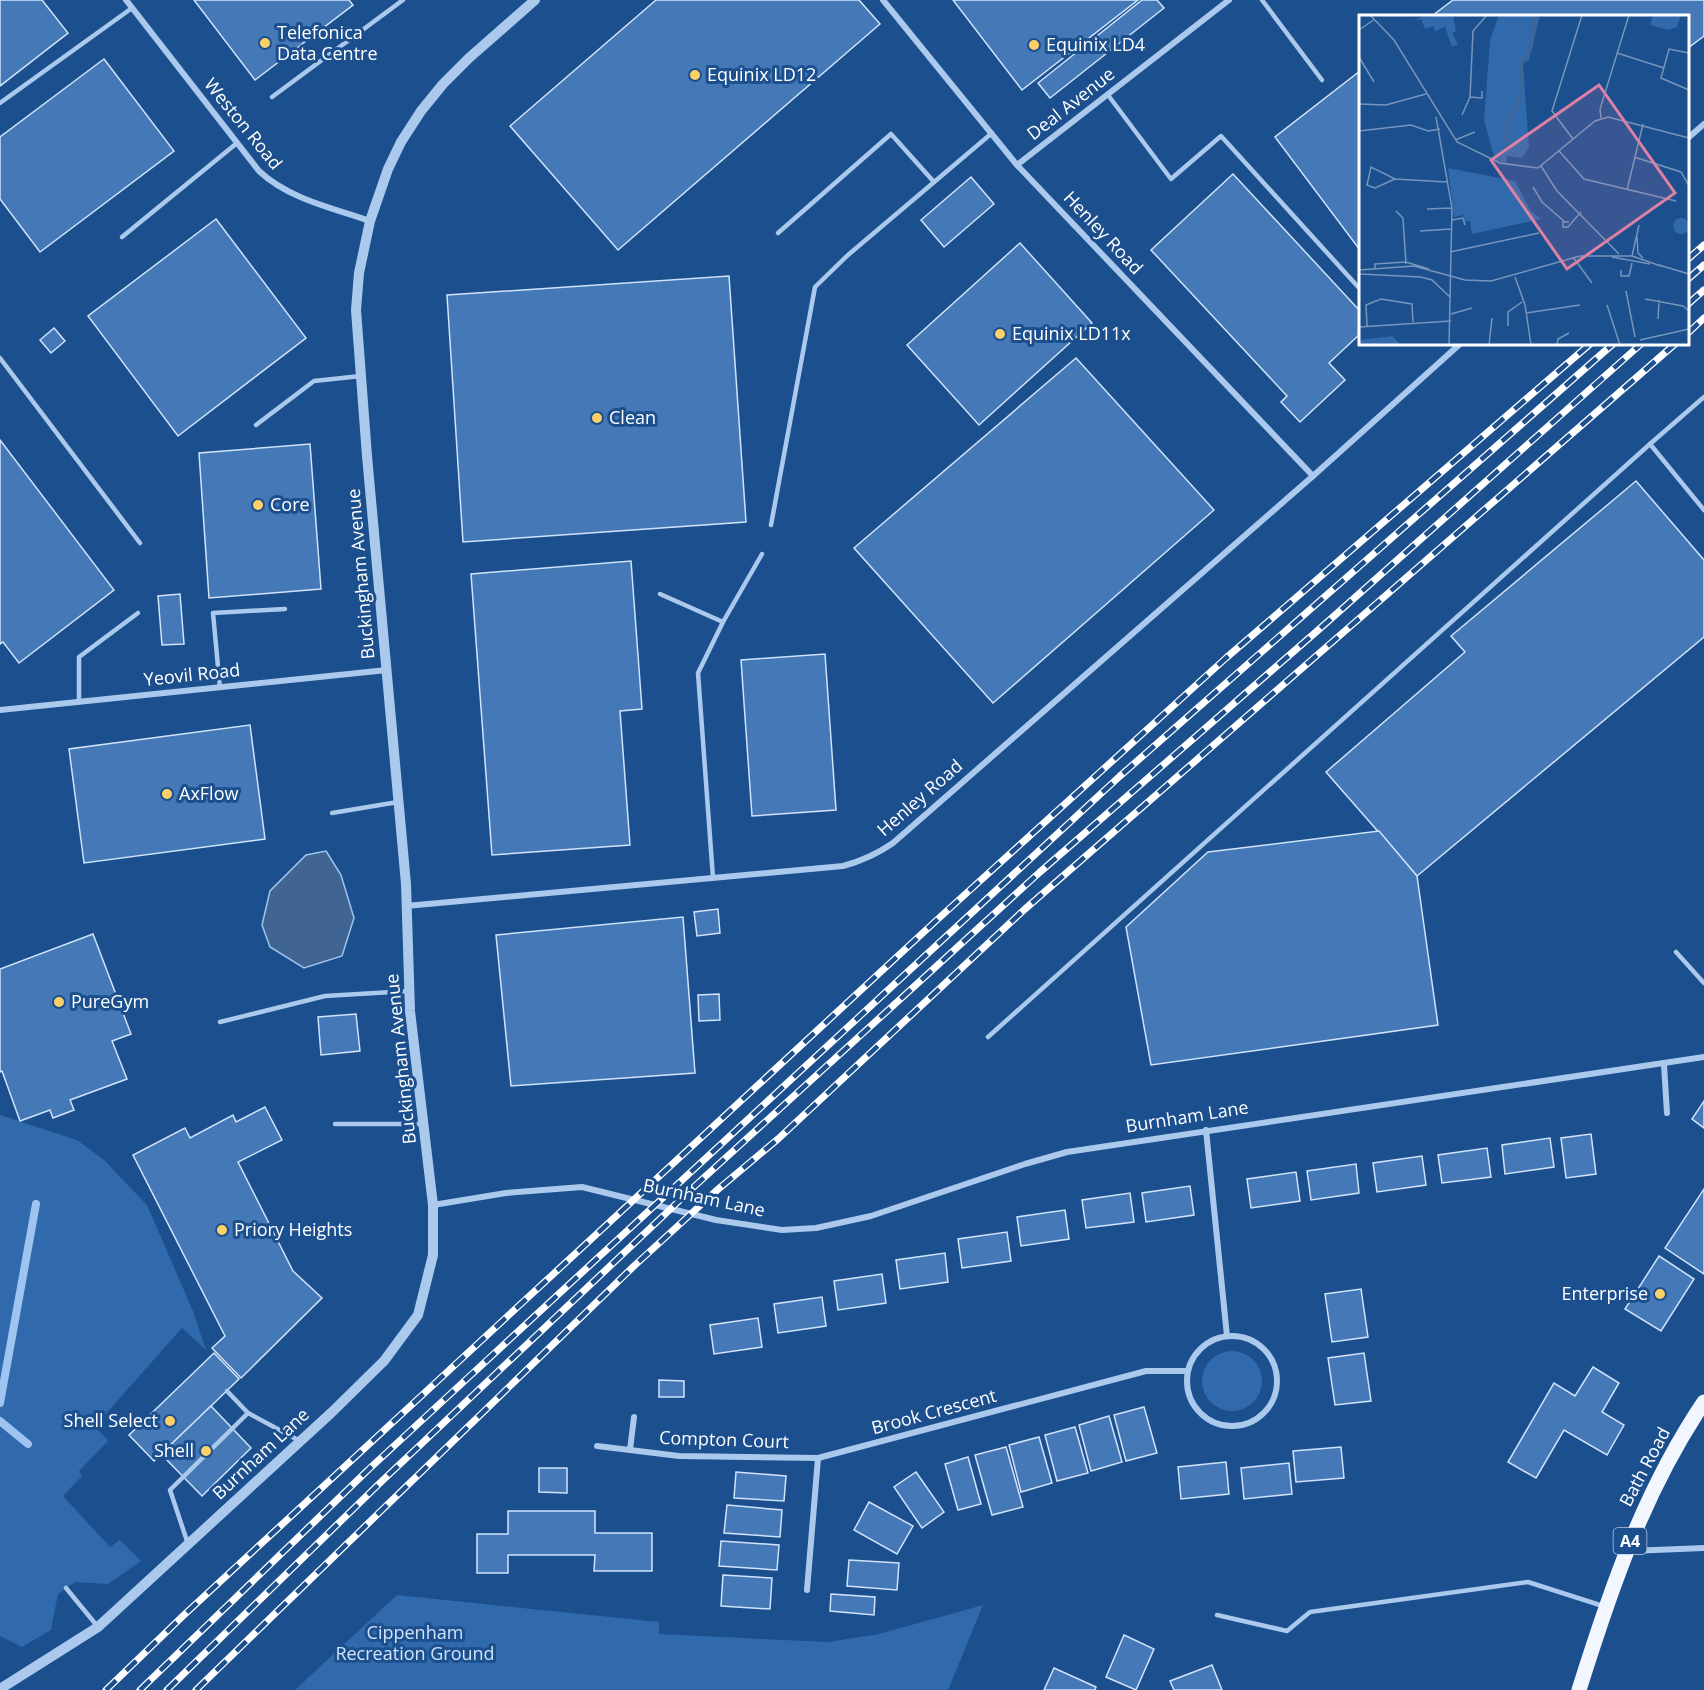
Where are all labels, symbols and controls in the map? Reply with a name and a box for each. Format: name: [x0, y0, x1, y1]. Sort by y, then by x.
inset map: [1359, 15, 1689, 345]
place label: Telefonica Data Centre: [277, 20, 378, 65]
place label: Equinix LD4: [1046, 32, 1145, 56]
marker: Telefonica Data Centre: [258, 36, 272, 50]
marker: Equinix LD4: [1027, 38, 1041, 52]
street label: Deal Avenue: [1022, 61, 1119, 145]
place label: Equinix LD12: [707, 62, 816, 86]
marker: Equinix LD12: [688, 68, 702, 82]
street label: Weston Road: [199, 73, 288, 174]
street label: Henley Road: [1059, 185, 1149, 279]
place label: Equinix LD11x: [1012, 321, 1131, 345]
marker: Equinix LD11x: [993, 327, 1007, 341]
place label: Clean: [609, 405, 656, 429]
marker: Clean: [590, 411, 604, 425]
street label: Buckingham Avenue: [341, 488, 379, 660]
place label: Core: [270, 492, 310, 516]
marker: Core: [251, 498, 265, 512]
street label: Yeovil Road: [143, 657, 241, 691]
street label: Henley Road: [872, 754, 967, 841]
place label: AxFlow: [179, 781, 238, 805]
marker: AxFlow: [160, 787, 174, 801]
street label: Buckingham Avenue: [379, 973, 421, 1145]
place label: PureGym: [71, 989, 149, 1013]
marker: PureGym: [52, 995, 66, 1009]
street label: Burnham Lane: [1124, 1094, 1250, 1138]
street label: Burnham Lane: [641, 1172, 767, 1222]
place label: Priory Heights: [234, 1217, 352, 1241]
marker: Priory Heights: [215, 1223, 229, 1237]
place label: Enterprise: [1561, 1281, 1648, 1305]
marker: Enterprise: [1653, 1287, 1667, 1301]
street label: Brook Crescent: [869, 1383, 999, 1439]
street label: Burnham Lane: [207, 1402, 314, 1504]
place label: Shell Select: [64, 1408, 158, 1432]
marker: Shell Select: [163, 1414, 177, 1428]
street label: Bath Road: [1613, 1423, 1675, 1510]
street label: Compton Court: [659, 1425, 789, 1453]
place label: Shell: [154, 1438, 194, 1462]
marker: Shell: [199, 1444, 213, 1458]
road number: A4: [1614, 1528, 1646, 1554]
park label: Cippenham Recreation Ground: [335, 1620, 495, 1665]

